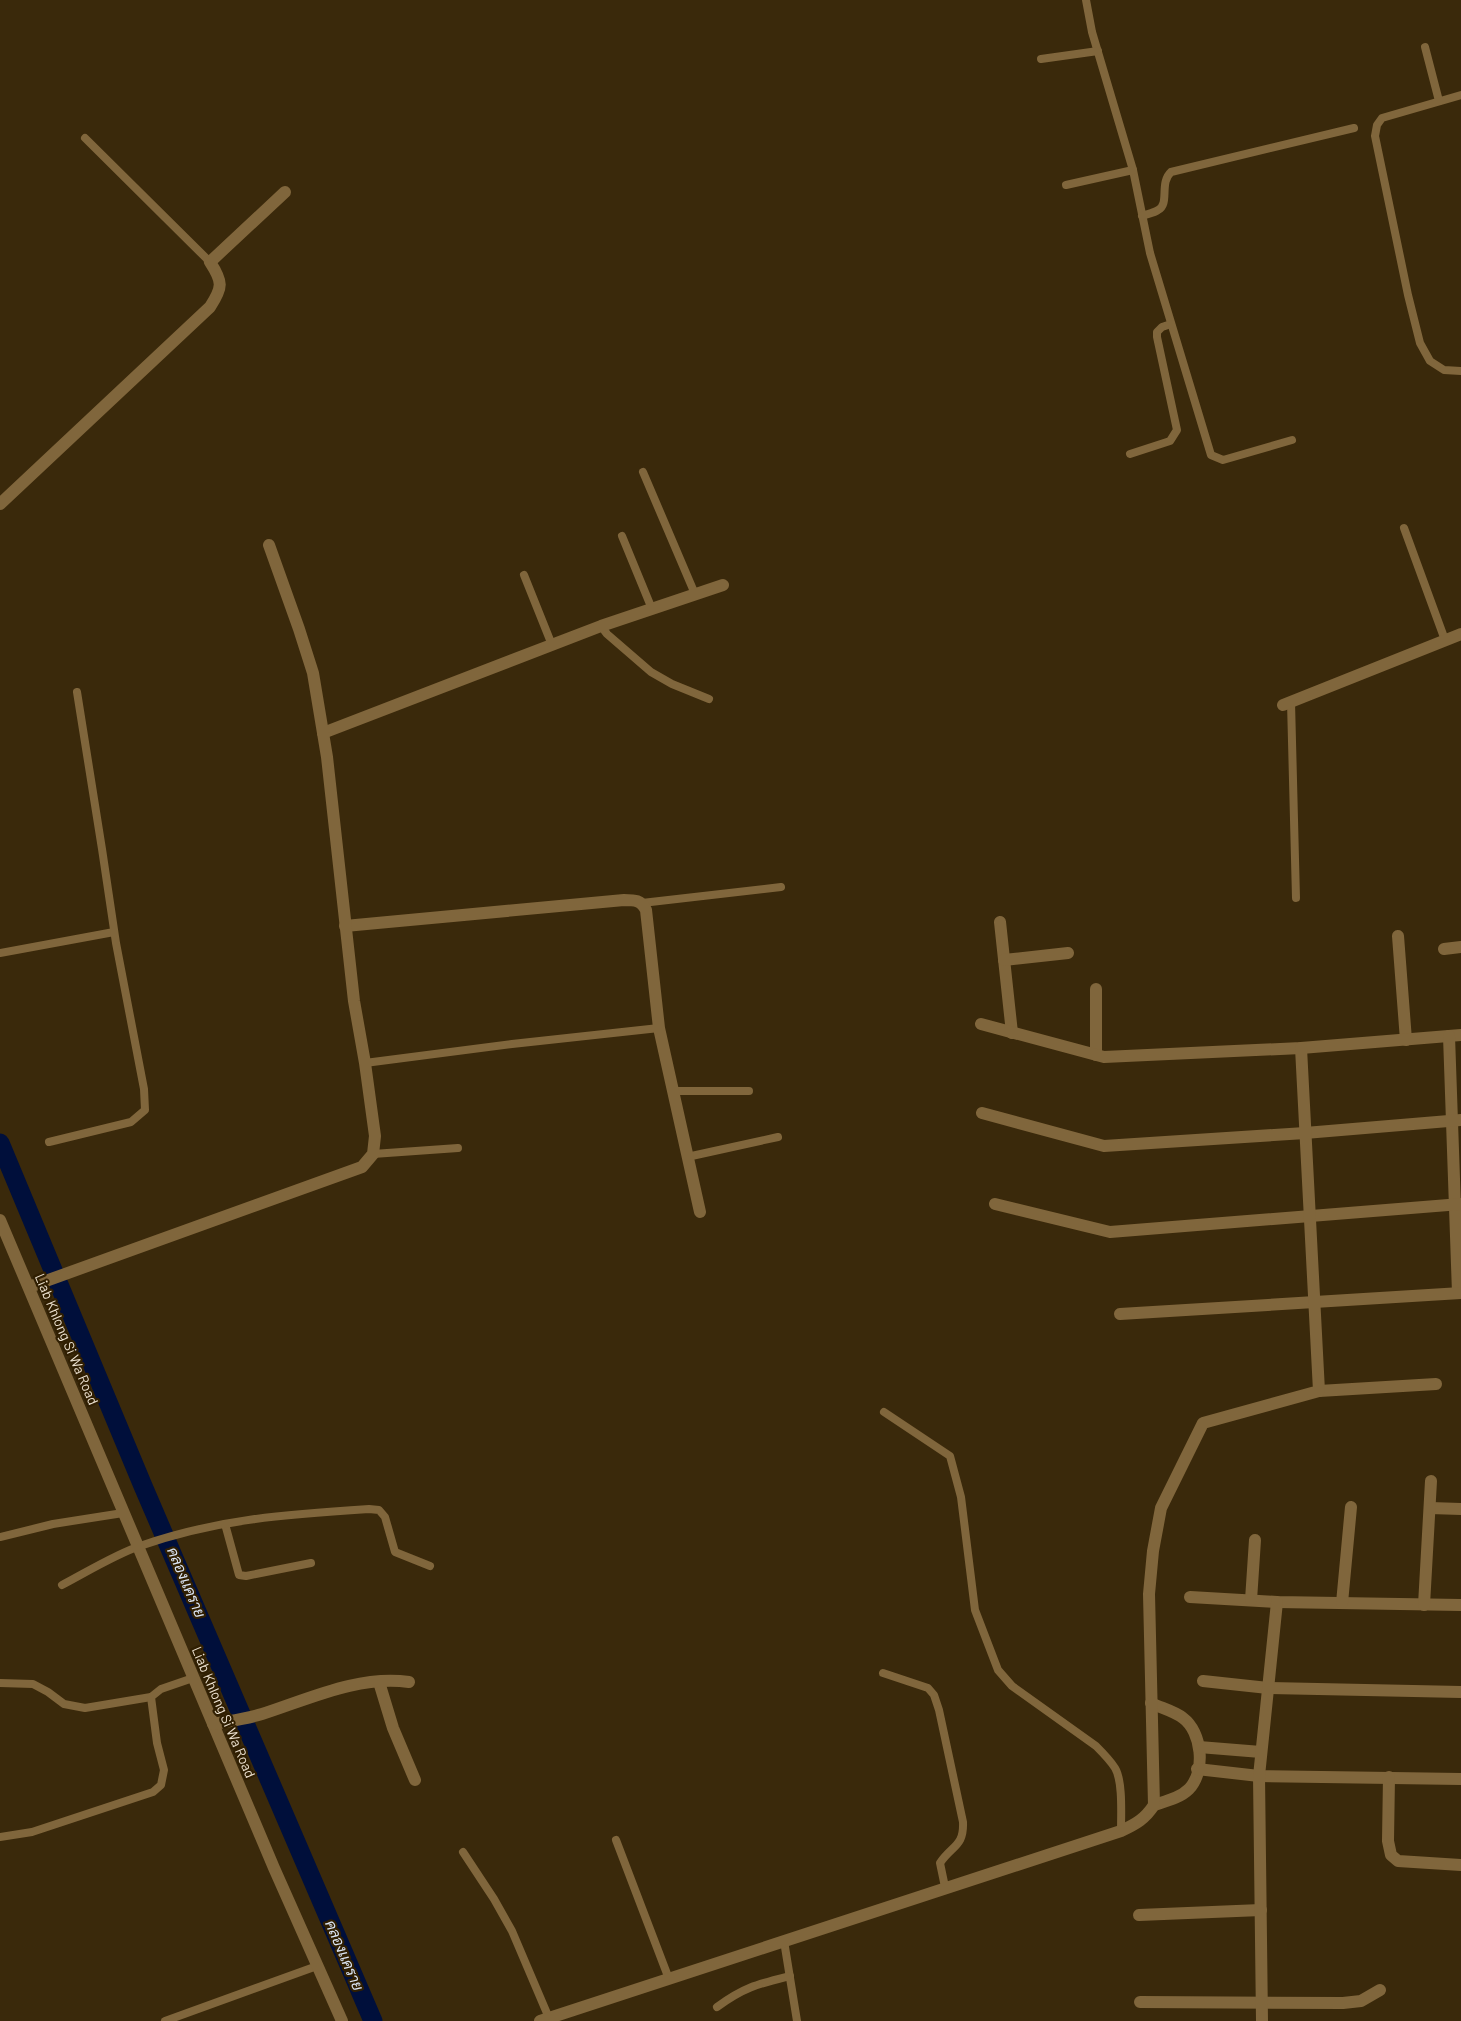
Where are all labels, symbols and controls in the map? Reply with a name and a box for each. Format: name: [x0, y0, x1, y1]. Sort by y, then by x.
street label: Liab Khlong Si Wa Road: [32, 1271, 102, 1407]
water label: คลองเเคราย: [164, 1544, 210, 1620]
street label: Liab Khlong Si Wa Road: [189, 1644, 259, 1780]
water label: คลองเเคราย: [322, 1917, 368, 1993]

